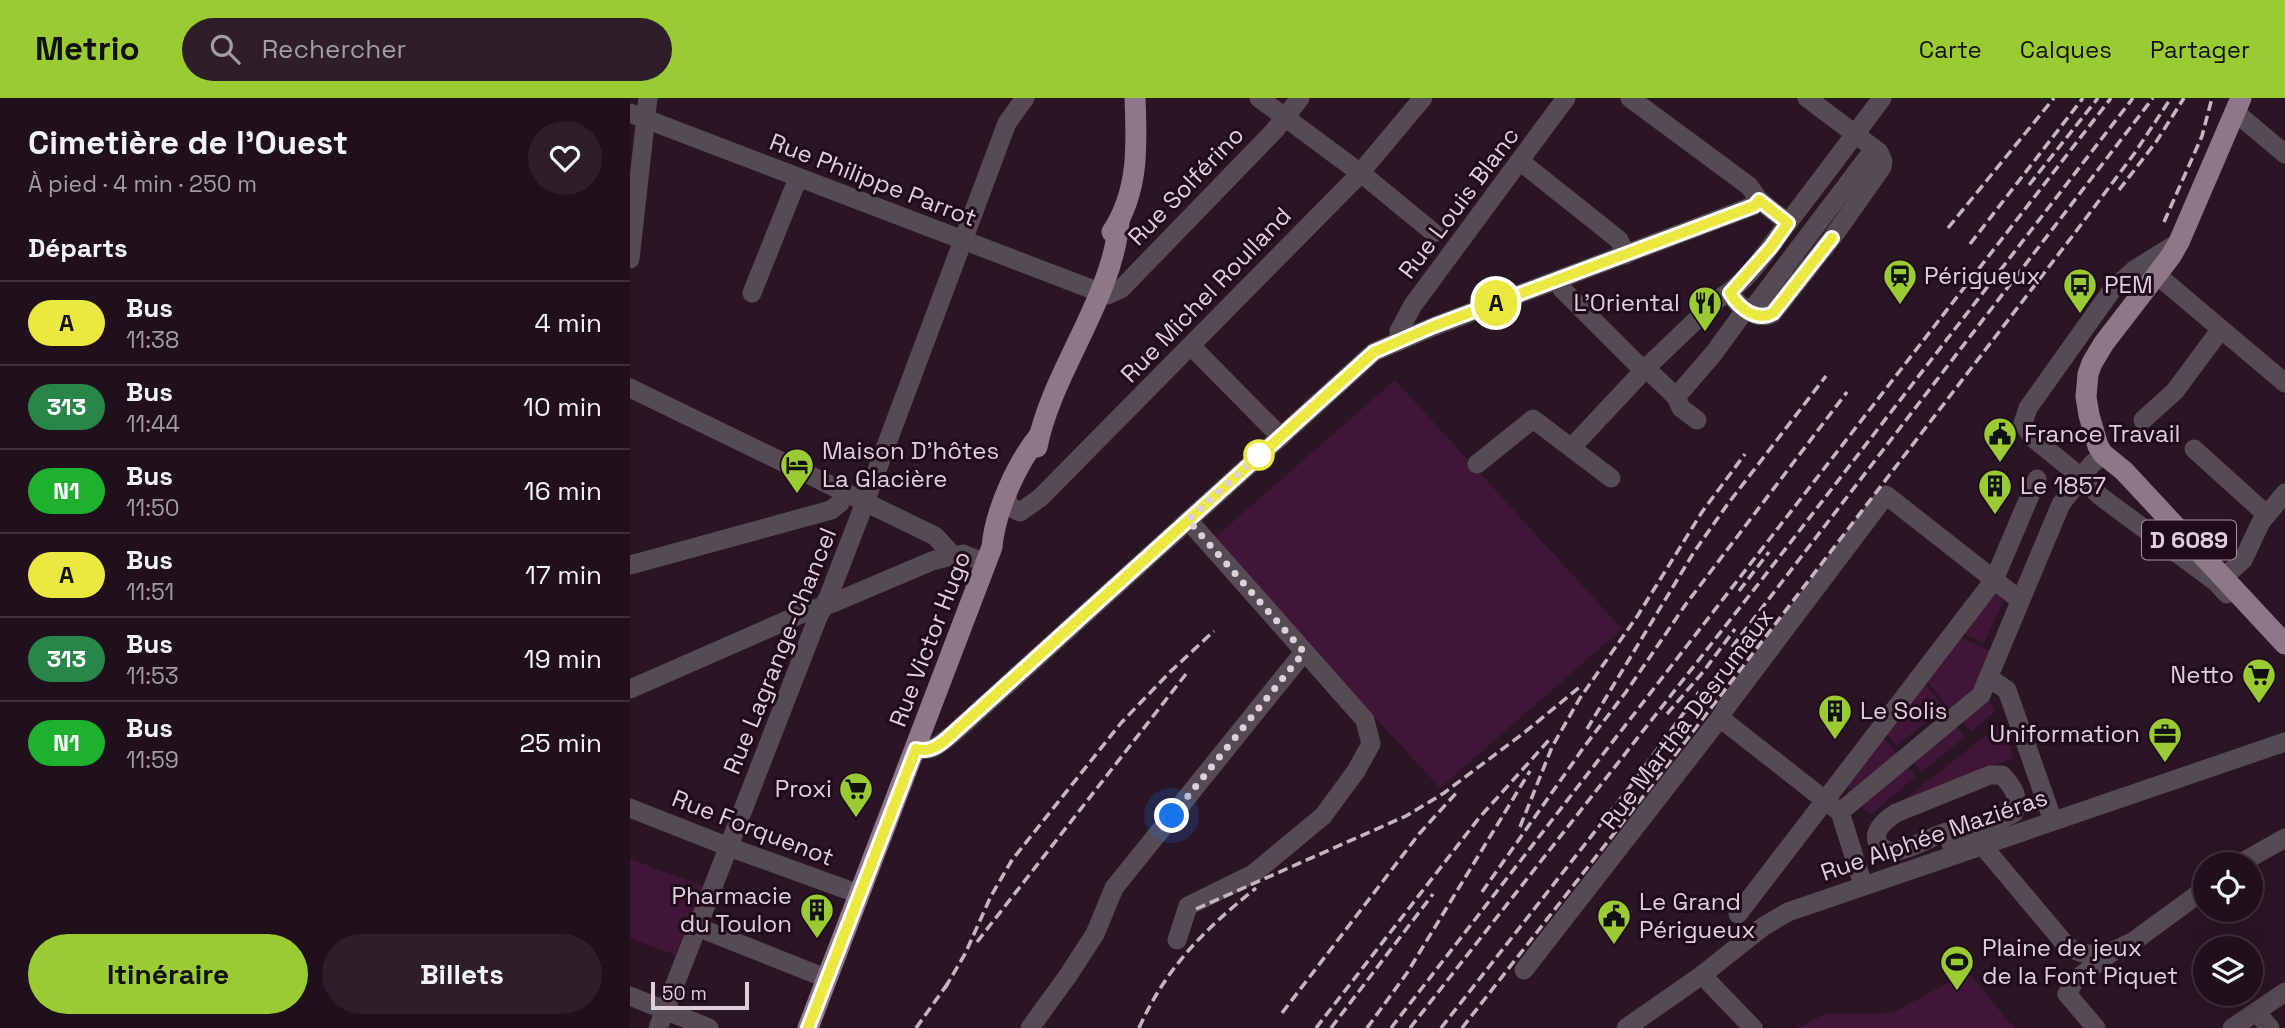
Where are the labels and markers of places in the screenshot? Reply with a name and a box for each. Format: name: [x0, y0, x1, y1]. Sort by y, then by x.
station icon: Périgueux: [1881, 257, 1919, 306]
place label: Périgueux: [1924, 260, 2040, 291]
bus stop icon: PEM: [2061, 266, 2099, 315]
place label: PEM: [2104, 269, 2153, 300]
restaurant icon: L'Oriental: [1686, 284, 1724, 333]
place label: L'Oriental: [1573, 287, 1680, 318]
public building icon: France Travail: [1981, 415, 2019, 464]
place label: France Travail: [2024, 418, 2180, 449]
place label: Maison D'hôtes La Glacière: [822, 435, 999, 494]
unlabelled marker: [1244, 440, 1274, 470]
hotel icon: Maison D'hôtes La Glacière: [778, 446, 816, 495]
building icon: Le 1857: [1976, 467, 2014, 516]
place label: Le 1857: [2020, 470, 2106, 501]
supermarket icon: Netto: [2240, 656, 2278, 705]
place label: Netto: [2170, 659, 2234, 690]
building icon: Le Solis: [1816, 692, 1854, 741]
place label: Le Solis: [1860, 695, 1947, 726]
office icon: Uniformation: [2146, 715, 2184, 764]
place label: Uniformation: [1989, 718, 2140, 749]
supermarket icon: Proxi: [837, 770, 875, 819]
place label: Proxi: [775, 773, 832, 804]
place label: Pharmacie du Toulon: [671, 880, 792, 939]
place label: Le Grand Périgueux: [1639, 886, 1755, 945]
building icon: Pharmacie du Toulon: [798, 891, 836, 940]
public building icon: Le Grand Périgueux: [1595, 897, 1633, 946]
place label: Plaine de jeux de la Font Piquet: [1982, 932, 2178, 991]
sports icon: Plaine de jeux de la Font Piquet: [1938, 943, 1976, 992]

